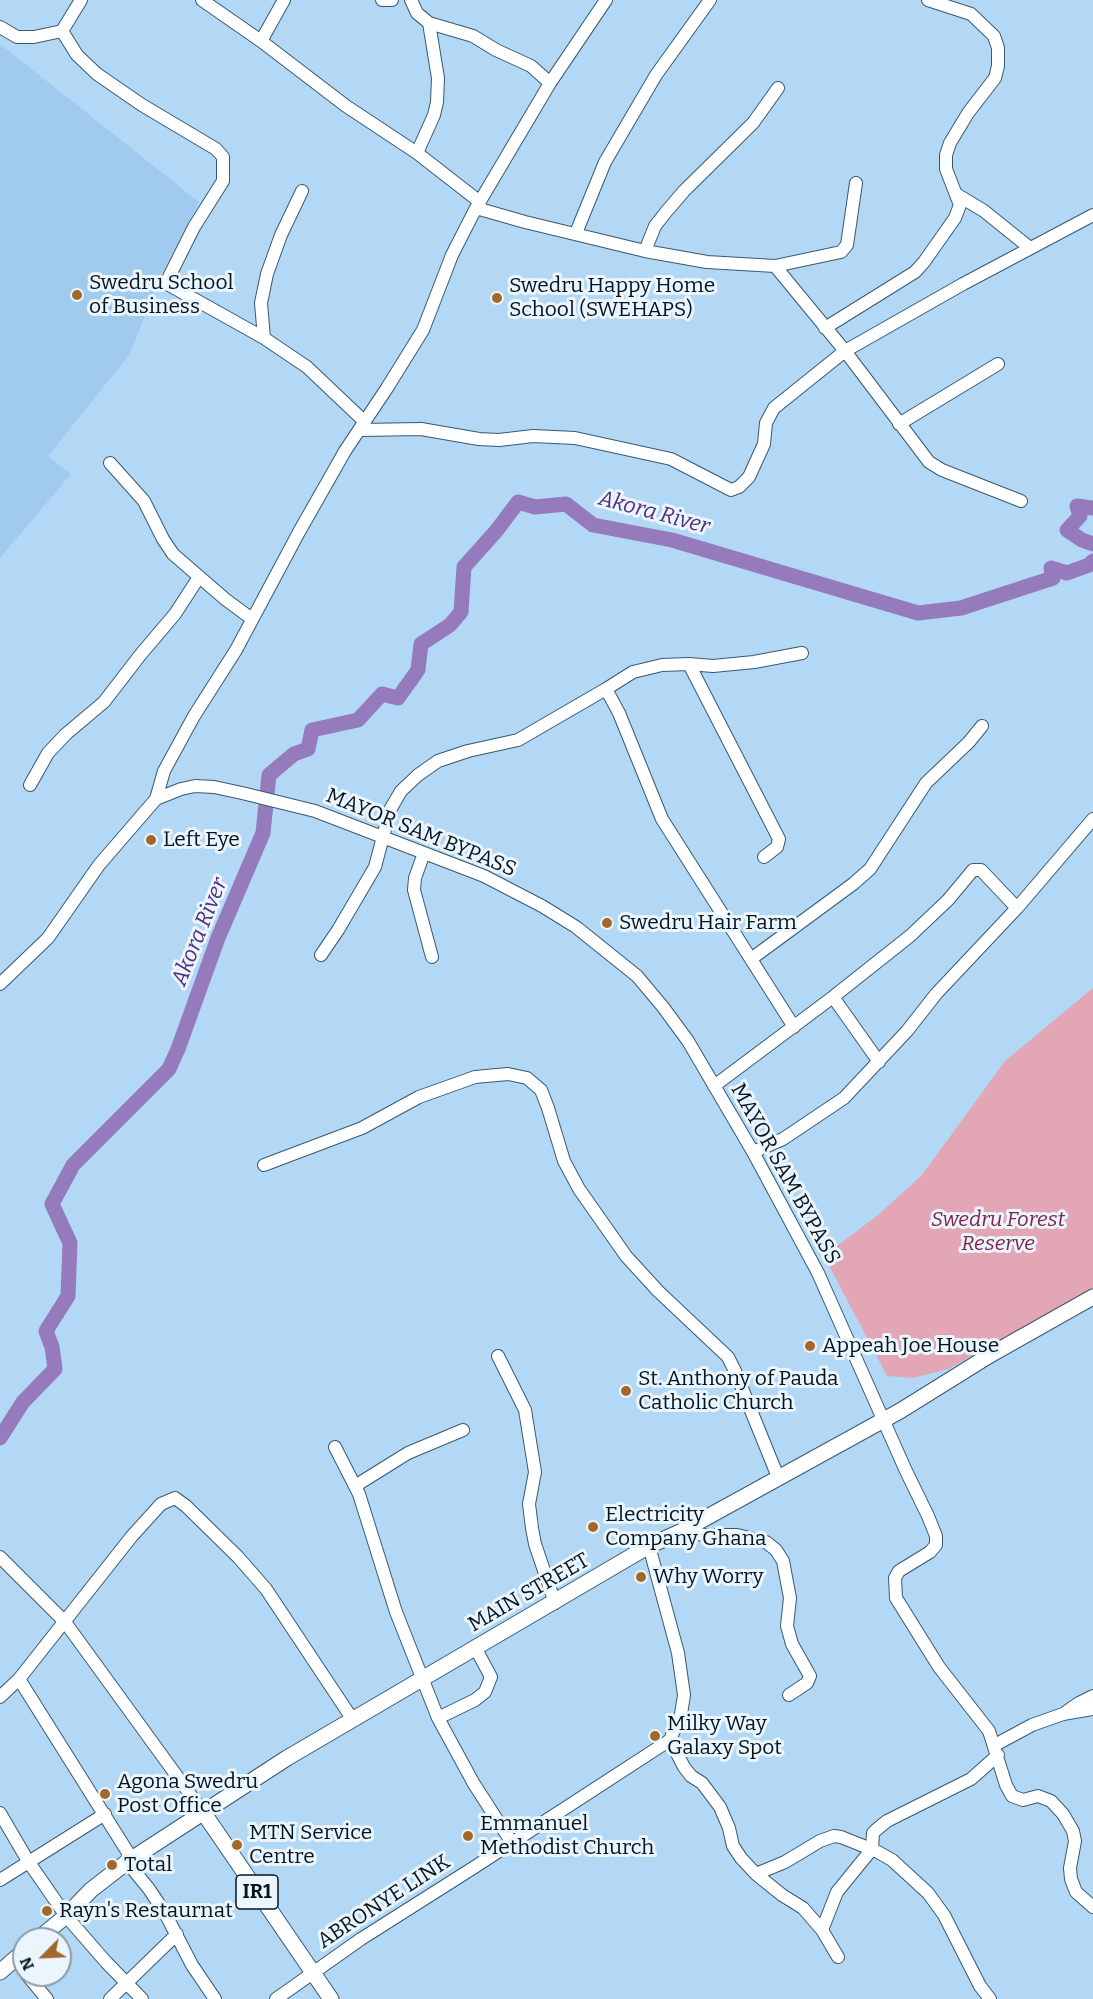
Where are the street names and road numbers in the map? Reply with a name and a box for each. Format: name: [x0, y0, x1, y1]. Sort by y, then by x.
street label: MAYOR SAM BYPASS: [322, 783, 520, 883]
street label: MAYOR SAM BYPASS: [725, 1079, 845, 1269]
street label: MAIN STREET: [464, 1548, 594, 1638]
street label: ABRONYE LINK: [313, 1850, 455, 1954]
road number: IR1: [236, 1875, 278, 1909]

